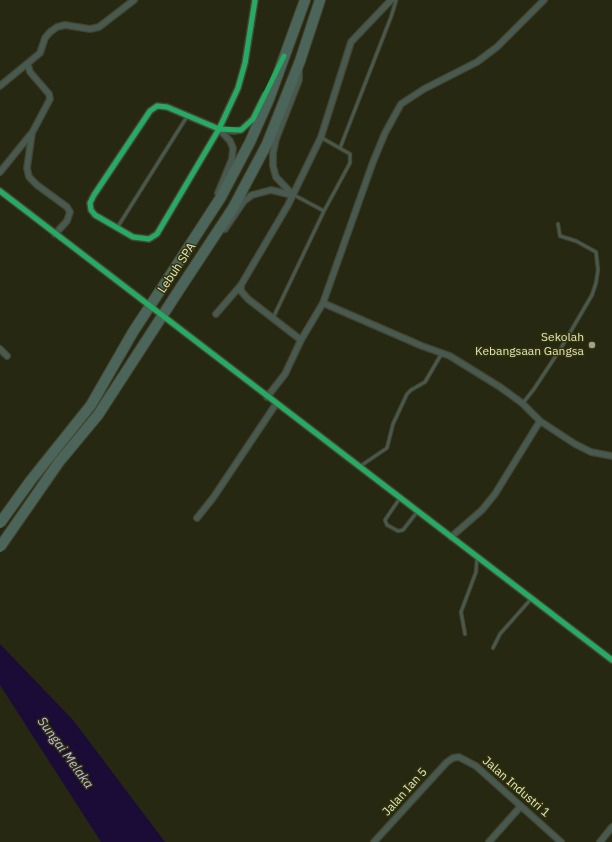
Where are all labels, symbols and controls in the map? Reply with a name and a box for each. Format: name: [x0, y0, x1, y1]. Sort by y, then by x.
street label: Lebuh SPA: [155, 240, 199, 296]
place label: Sekolah Kebangsaan Gangsa: [475, 331, 584, 359]
marker: Sekolah Kebangsaan Gangsa: [587, 340, 597, 350]
water label: Sungai Melaka: [34, 714, 96, 792]
street label: Jalan Industri 1: [479, 754, 553, 820]
street label: Jalan Ian 5: [380, 765, 430, 819]

